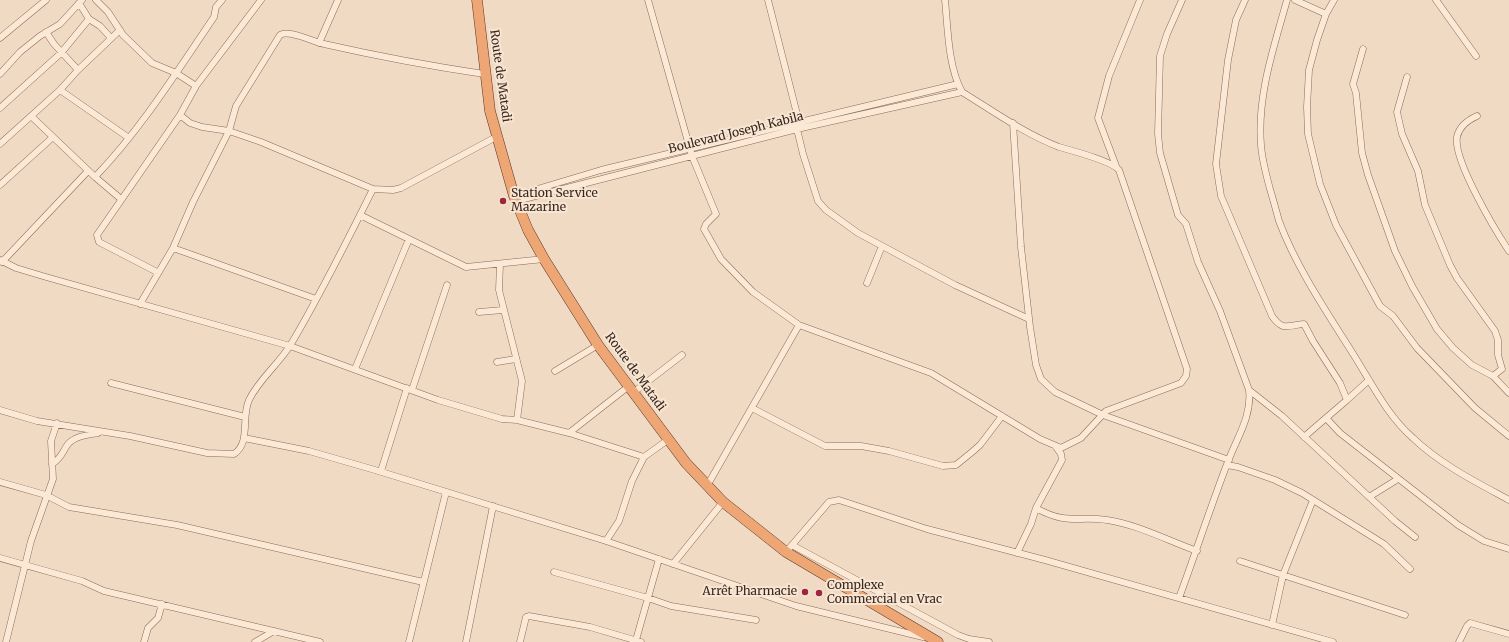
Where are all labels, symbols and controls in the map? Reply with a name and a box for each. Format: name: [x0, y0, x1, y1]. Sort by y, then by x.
street label: Route de Matadi: [486, 29, 514, 123]
street label: Boulevard Joseph Kabila: [667, 109, 805, 157]
place label: Station Service Mazarine: [511, 187, 598, 215]
marker: Station Service Mazarine: [498, 196, 508, 206]
street label: Route de Matadi: [602, 330, 668, 414]
place label: Complexe Commercial en Vrac: [827, 579, 942, 607]
place label: Arrêt Pharmacie: [702, 585, 797, 599]
marker: Arrêt Pharmacie: [800, 587, 810, 597]
marker: Complexe Commercial en Vrac: [814, 588, 824, 598]

